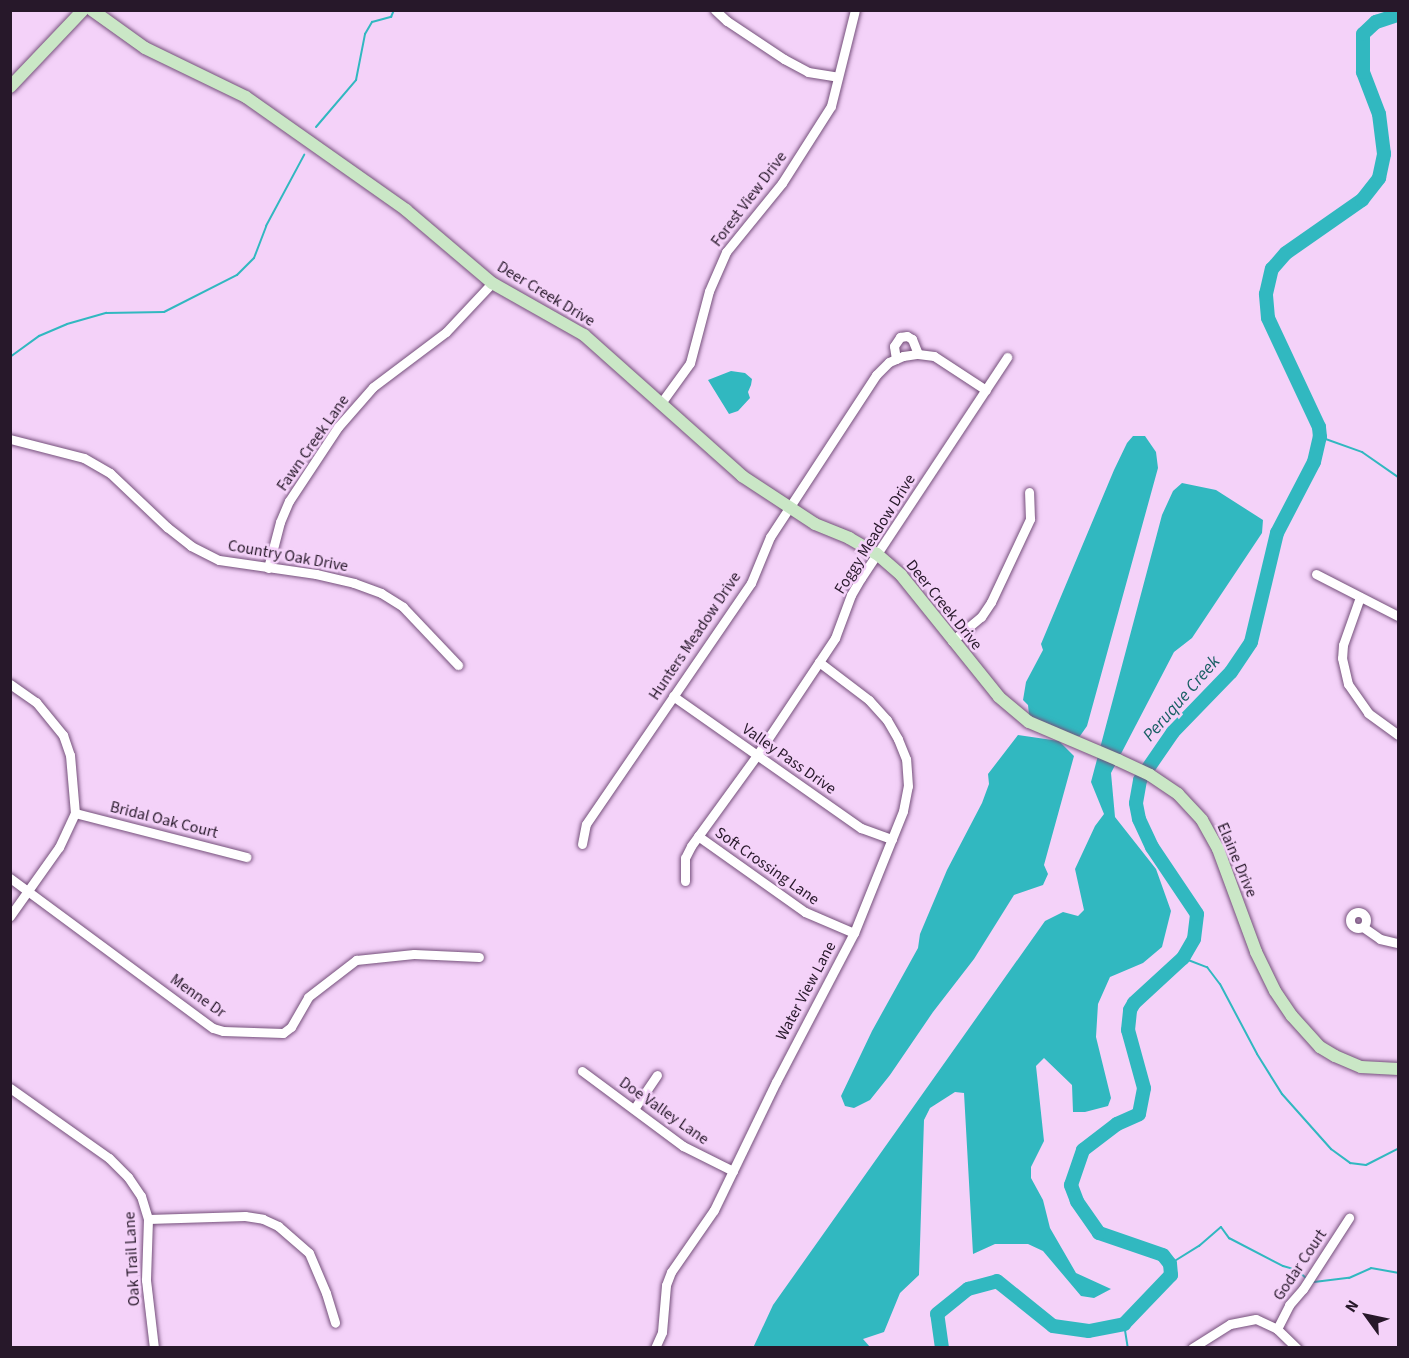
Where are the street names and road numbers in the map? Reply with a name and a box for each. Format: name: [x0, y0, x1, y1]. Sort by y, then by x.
street label: Forest View Drive: [707, 148, 791, 250]
street label: Deer Creek Drive: [494, 257, 598, 331]
street label: Fawn Creek Lane: [273, 391, 353, 495]
street label: Foggy Meadow Drive: [830, 471, 920, 597]
street label: Country Oak Drive: [226, 536, 350, 576]
street label: Deer Creek Drive: [902, 556, 986, 654]
street label: Hunters Meadow Drive: [645, 568, 745, 704]
street label: Valley Pass Drive: [738, 719, 840, 799]
street label: Bridal Oak Court: [108, 797, 220, 843]
street label: Elaine Drive: [1213, 820, 1261, 900]
street label: Soft Crossing Lane: [711, 823, 823, 909]
street label: Water View Lane: [772, 938, 840, 1044]
street label: Menne Dr: [166, 970, 230, 1022]
street label: Doe Valley Lane: [615, 1073, 713, 1149]
street label: Oak Trail Lane: [120, 1211, 144, 1307]
street label: Godar Court: [1269, 1226, 1331, 1304]

